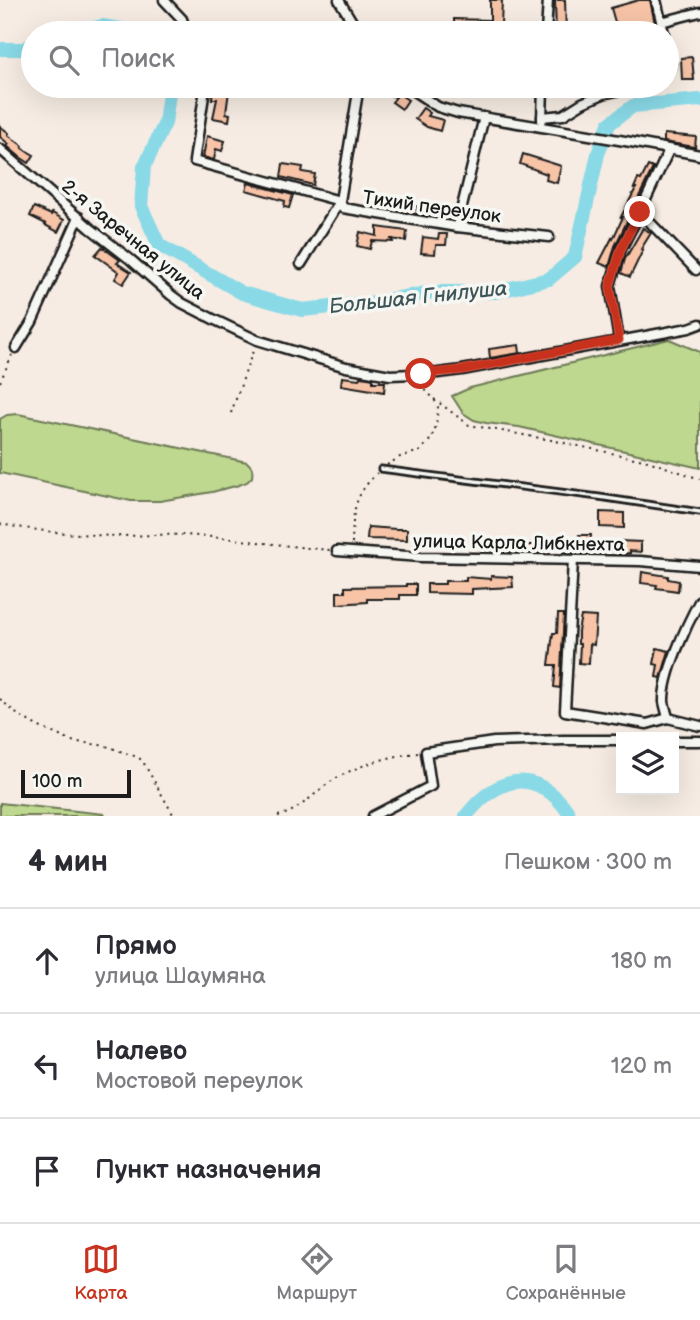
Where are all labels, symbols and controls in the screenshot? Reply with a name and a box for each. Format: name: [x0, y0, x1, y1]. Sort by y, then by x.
search box: [21, 21, 679, 98]
icon: search: [45, 41, 83, 79]
text: Поиск: [101, 44, 175, 75]
street label: 2-я Заречная улица: [57, 175, 209, 305]
street label: Тихий переулок: [361, 186, 502, 229]
route end: [624, 196, 655, 227]
water label: Большая Гнилуша: [328, 276, 508, 319]
route start: [405, 358, 436, 389]
street label: улица Карла Либкнехта: [413, 530, 625, 557]
map controls: [616, 732, 679, 795]
button: layers: [616, 732, 679, 795]
scale bar: [21, 767, 131, 799]
text: 100 m: [32, 770, 83, 793]
text: 4 мин: [28, 844, 108, 880]
text: Пешком · 300 m: [504, 848, 672, 876]
text: Прямо: [95, 931, 177, 962]
icon: ahead: [28, 942, 66, 980]
text: 180 m: [611, 947, 672, 975]
text: улица Шаумяна: [95, 962, 266, 990]
text: Налево: [95, 1036, 187, 1067]
icon: left: [28, 1047, 66, 1085]
text: 120 m: [611, 1052, 672, 1080]
text: Мостовой переулок: [95, 1067, 303, 1095]
icon: arrive: [28, 1152, 66, 1190]
text: Пункт назначения: [95, 1155, 321, 1186]
tab: Карта: [74, 1240, 128, 1305]
tab: Маршрут: [276, 1240, 357, 1305]
tab: Сохранённые: [506, 1240, 626, 1305]

